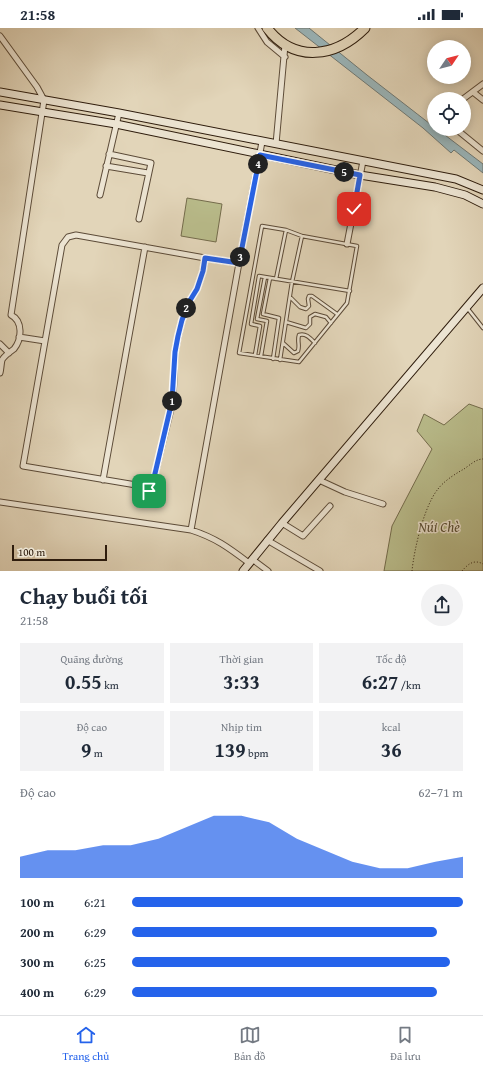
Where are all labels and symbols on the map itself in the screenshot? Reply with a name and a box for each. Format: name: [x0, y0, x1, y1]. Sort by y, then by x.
north arrow: [427, 40, 471, 84]
pin: 4: [248, 154, 268, 174]
pin: 5: [334, 162, 354, 182]
pin: [337, 192, 371, 226]
pin: 3: [230, 247, 250, 267]
pin: 2: [176, 298, 196, 318]
pin: 1: [162, 391, 182, 411]
pin: [132, 474, 166, 508]
park label: Núi Chè: [418, 517, 460, 537]
scale bar: [12, 543, 107, 562]

